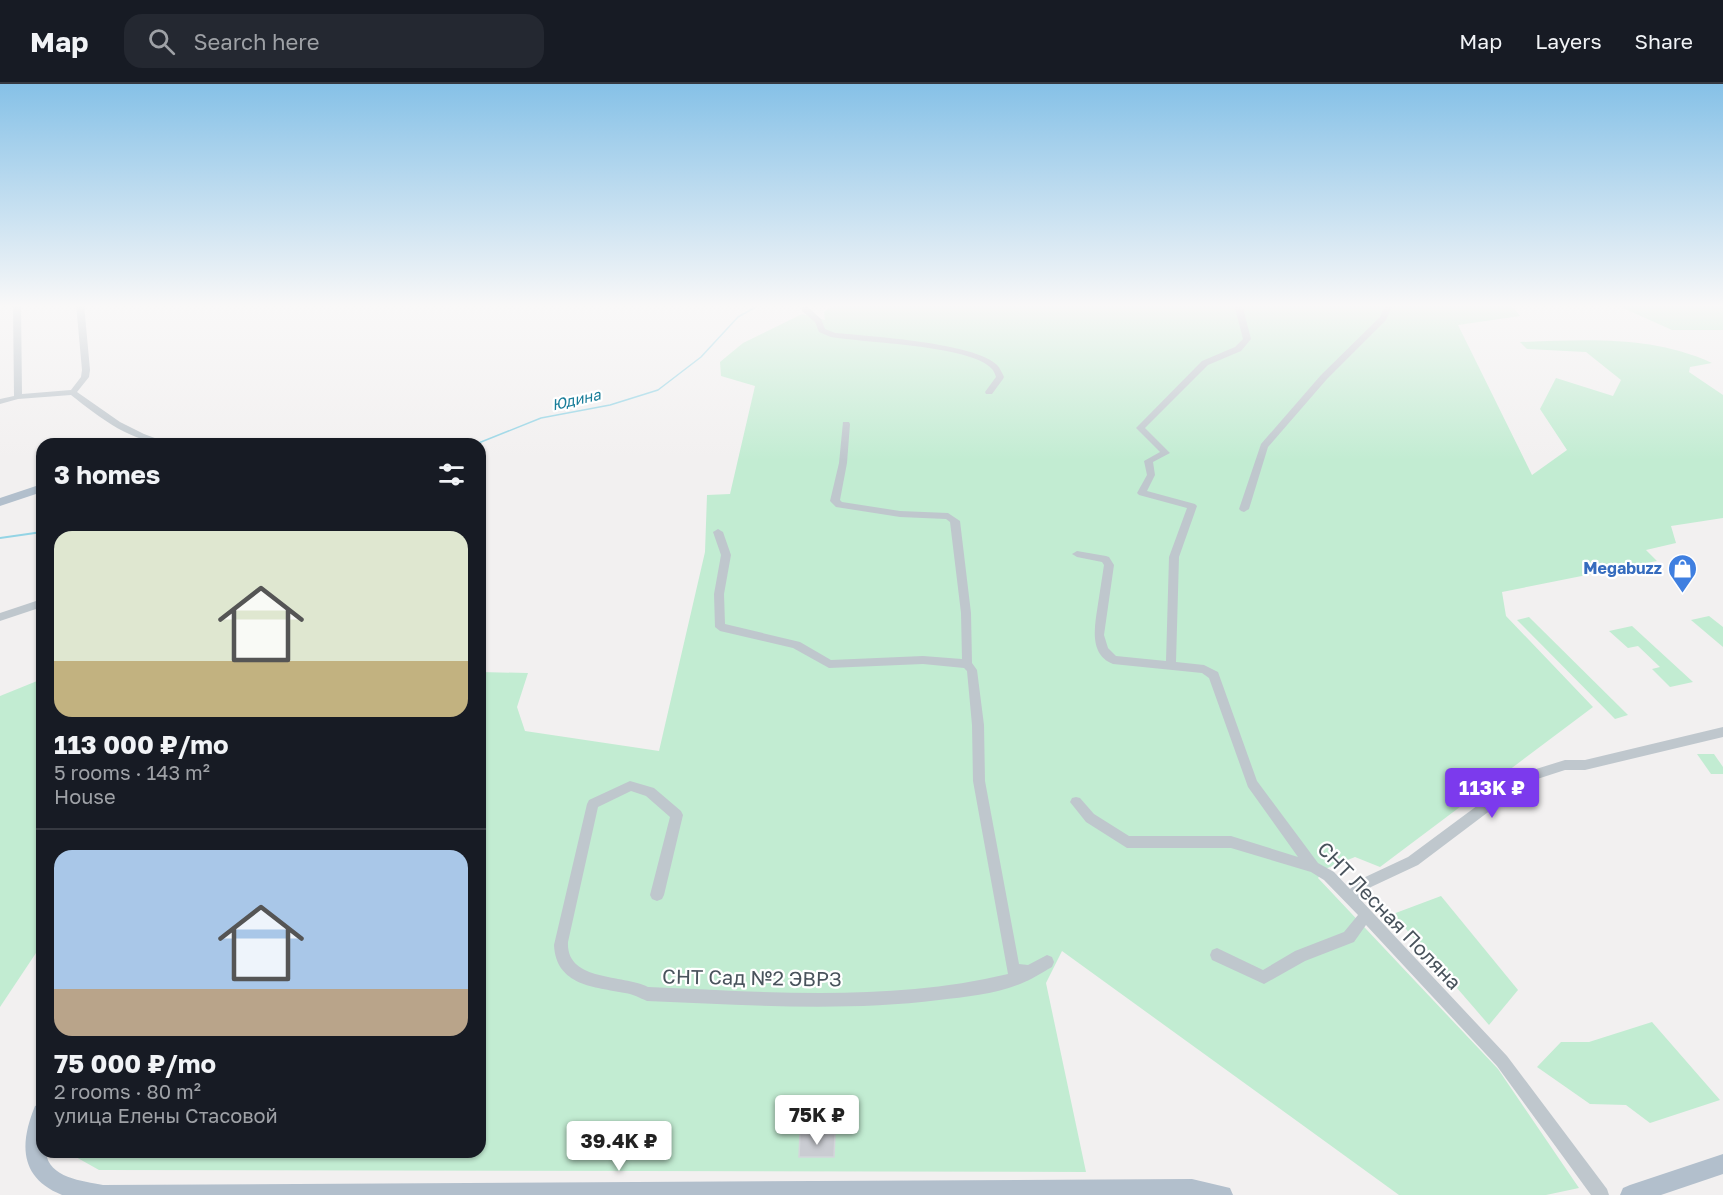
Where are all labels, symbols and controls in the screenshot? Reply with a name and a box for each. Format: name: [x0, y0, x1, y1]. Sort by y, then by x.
search box: [124, 14, 544, 68]
text: Map: [30, 25, 88, 58]
icon: search: [145, 25, 178, 58]
text: Search here: [193, 28, 319, 55]
text: Map: [1459, 28, 1502, 54]
text: Layers: [1535, 28, 1602, 54]
text: Share: [1635, 28, 1693, 54]
water label: Юдина: [550, 385, 603, 413]
icon: filters: [435, 458, 468, 491]
text: 3 homes: [54, 459, 160, 490]
shop icon: Megabuzz: [1667, 552, 1699, 594]
place label: Megabuzz: [1583, 558, 1662, 578]
icon: home: [207, 570, 315, 678]
text: 113 000 ₽/mo: [54, 729, 229, 760]
text: 5 rooms · 143 m²: [54, 760, 210, 784]
pin: 113K ₽: [1443, 768, 1541, 819]
text: 113K ₽: [1459, 775, 1525, 799]
text: House: [54, 784, 116, 808]
street label: СНТ Лесная Поляна: [1313, 836, 1467, 994]
icon: home: [207, 889, 315, 997]
street label: СНТ Сад №2 ЭВРЗ: [662, 963, 842, 991]
text: 75 000 ₽/mo: [54, 1048, 216, 1079]
text: 2 rooms · 80 m²: [54, 1079, 201, 1103]
pin: 75K ₽: [775, 1095, 859, 1146]
text: 75K ₽: [789, 1102, 845, 1126]
text: улица Елены Стасовой: [54, 1103, 278, 1127]
pin: 39.4K ₽: [564, 1121, 674, 1172]
text: 39.4K ₽: [581, 1128, 657, 1152]

